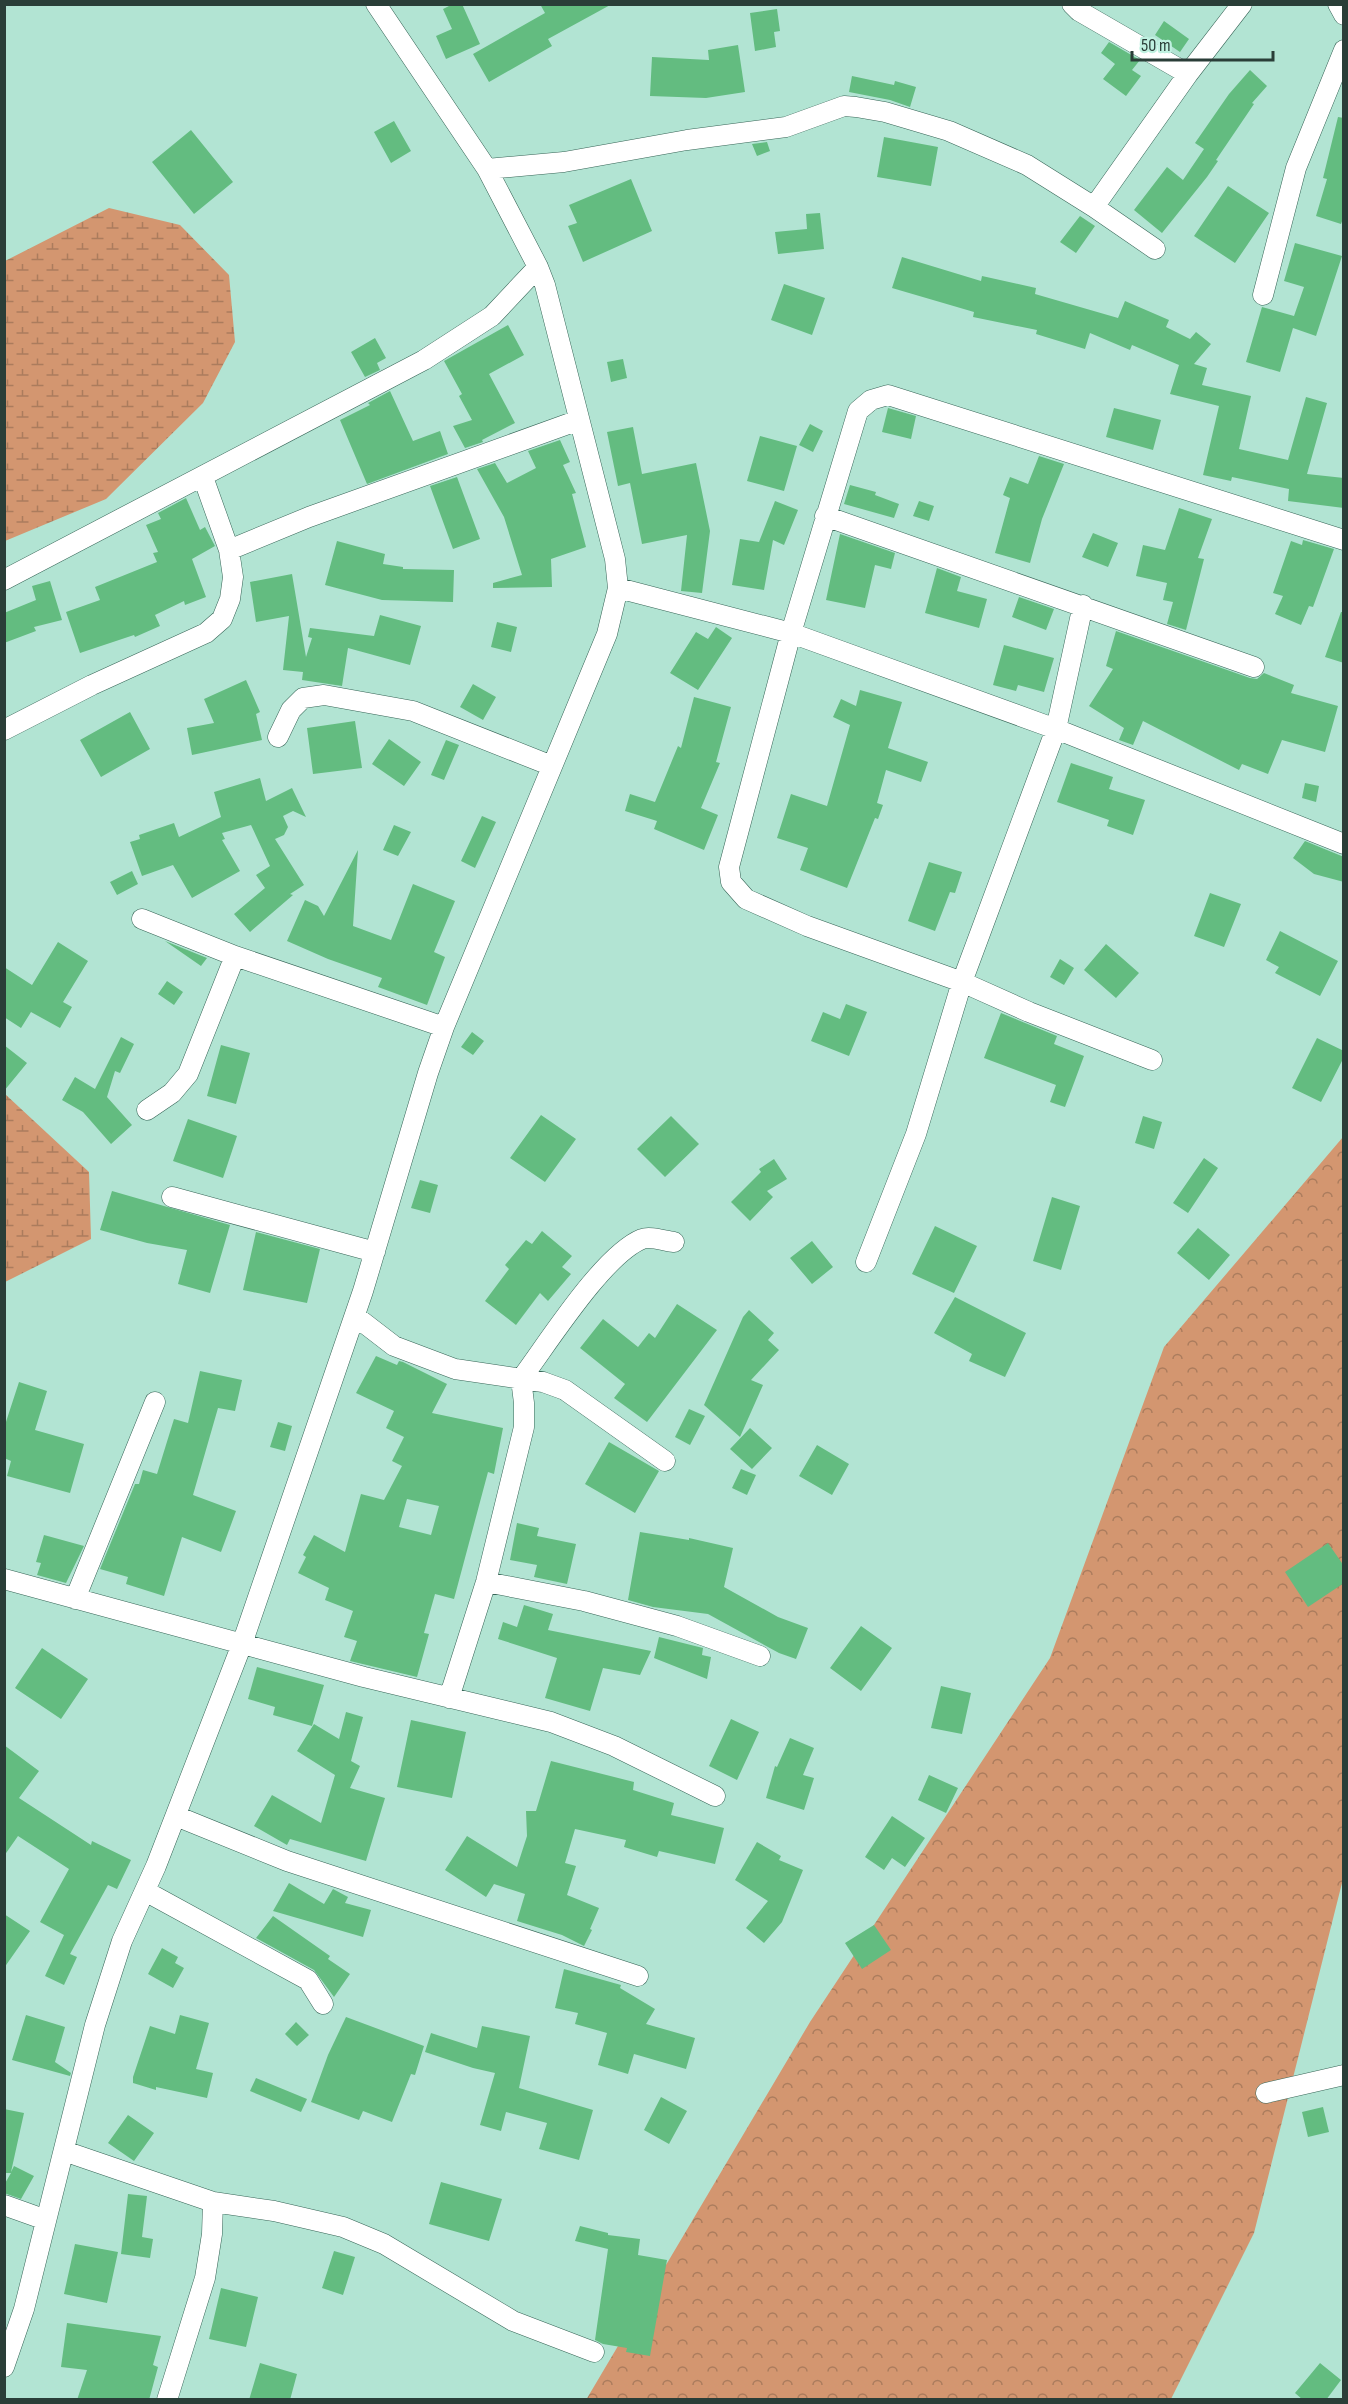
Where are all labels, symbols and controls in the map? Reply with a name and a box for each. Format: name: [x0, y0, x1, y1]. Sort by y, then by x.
scale bar: [1132, 24, 1273, 62]
text: 50 m: [1141, 35, 1171, 56]

